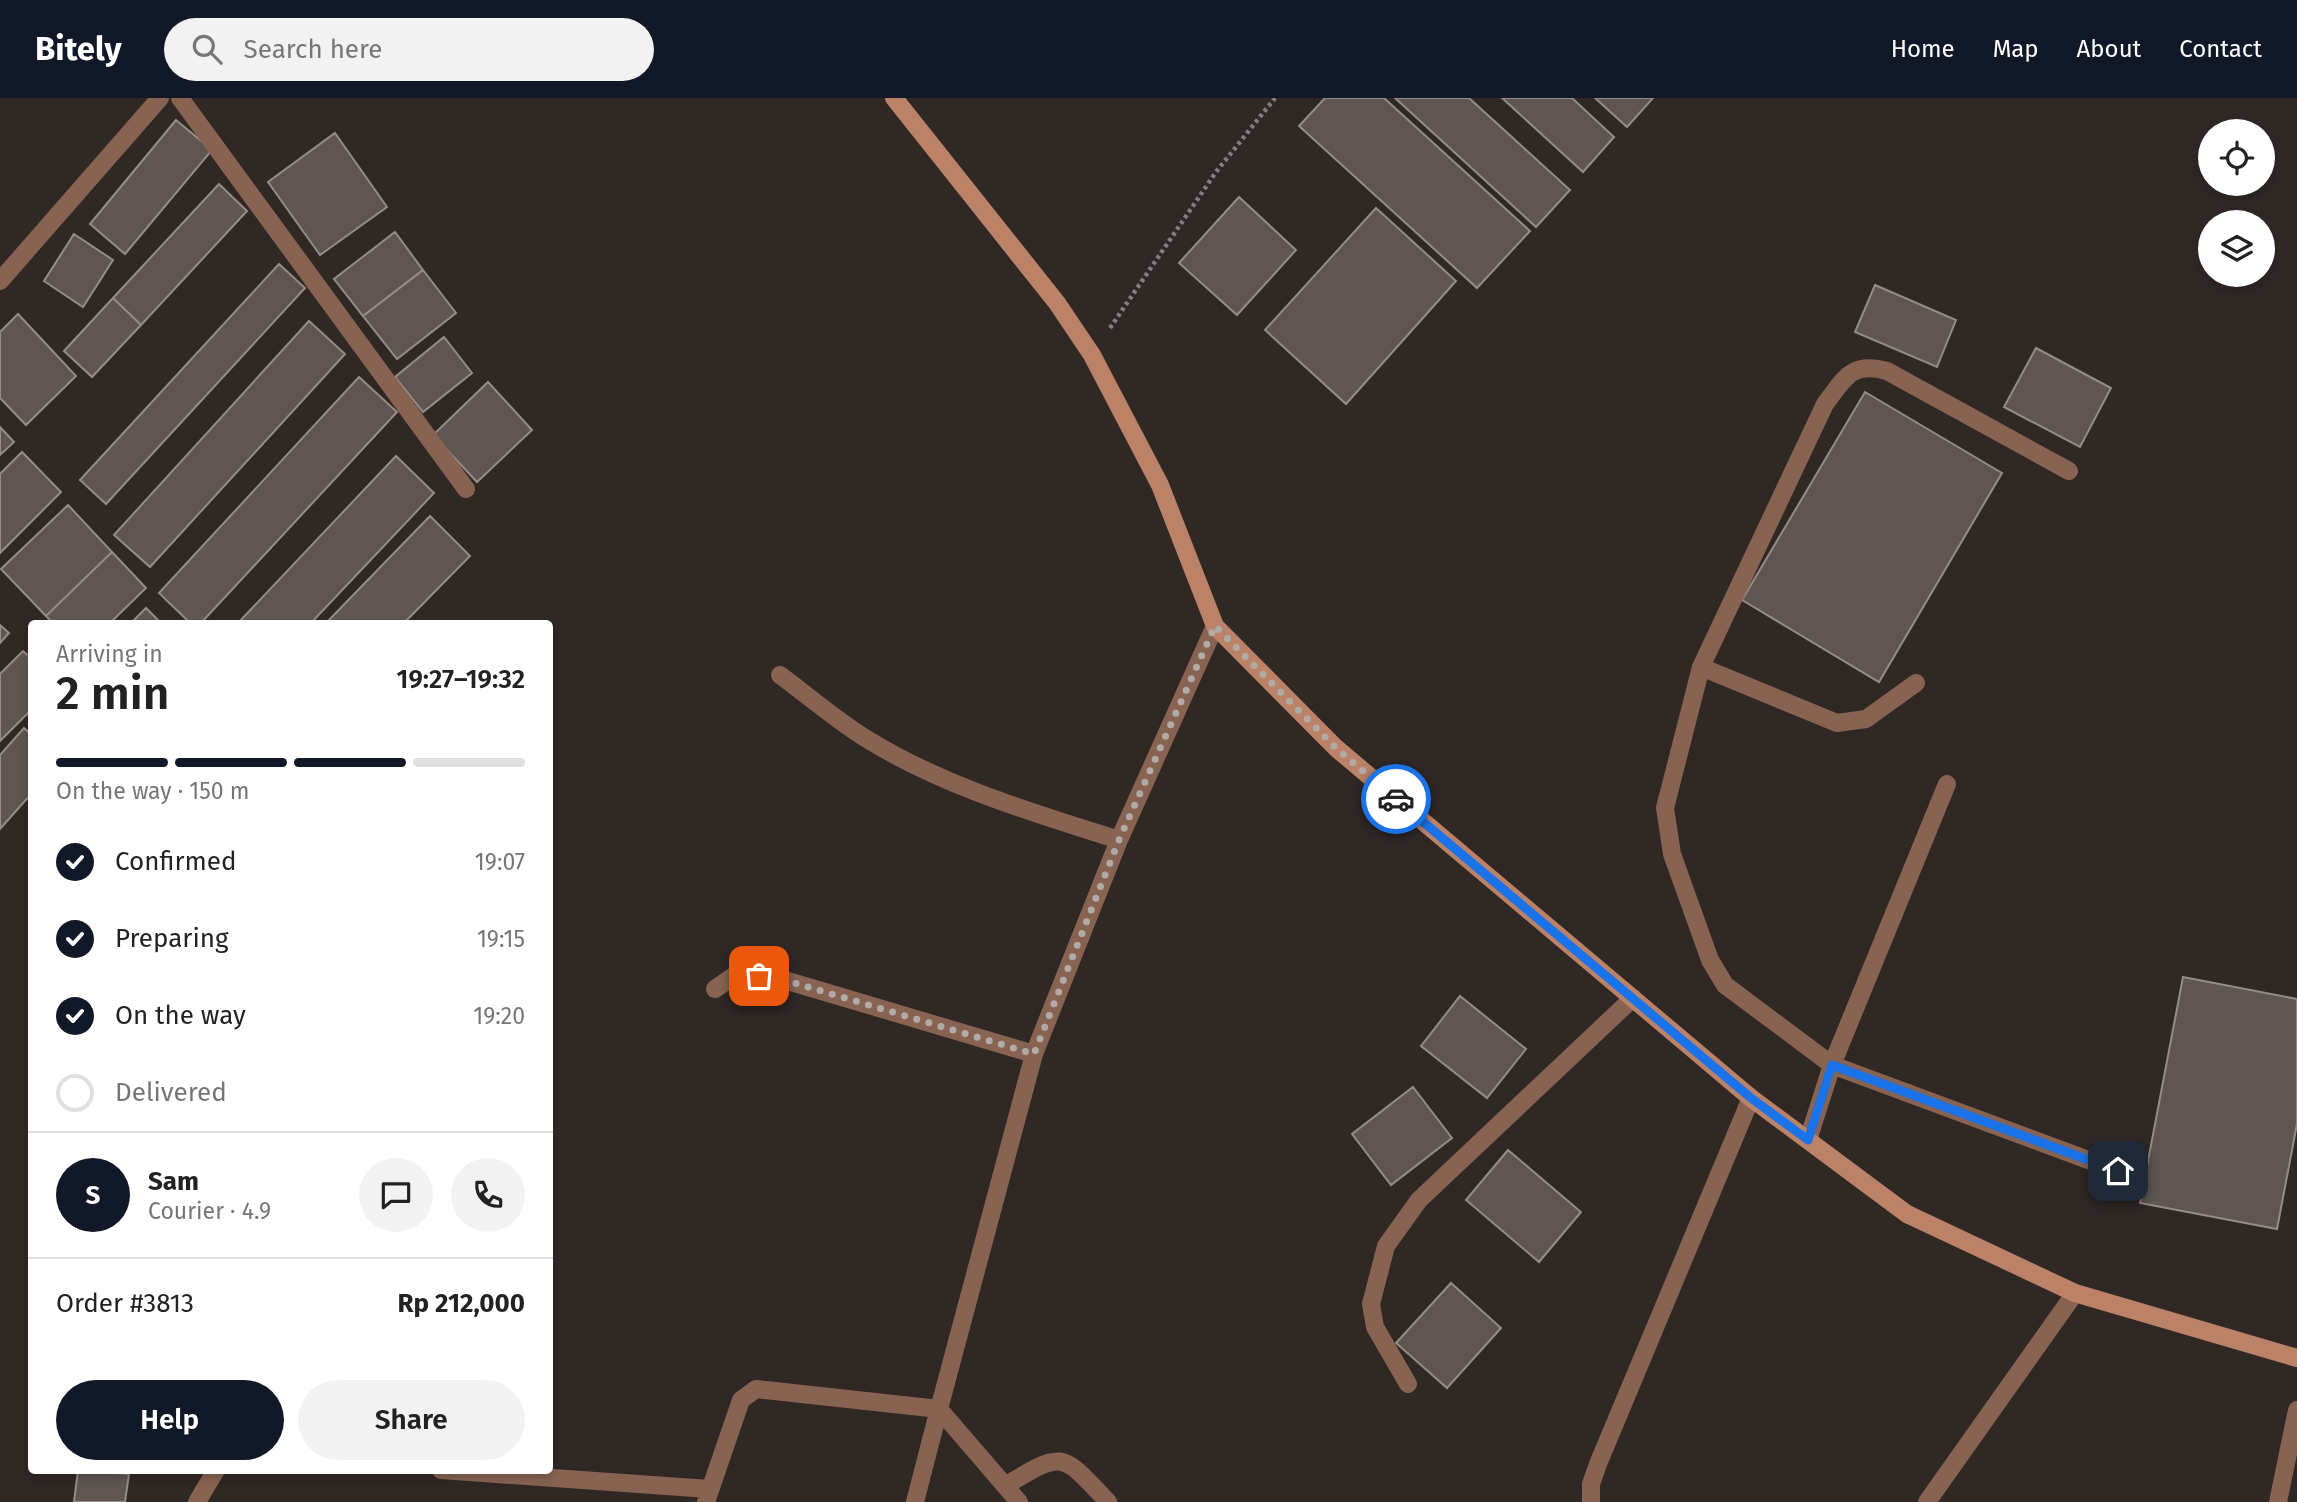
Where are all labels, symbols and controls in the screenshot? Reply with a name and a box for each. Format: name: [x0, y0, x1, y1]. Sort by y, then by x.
search box: [164, 18, 654, 81]
text: Bitely: [35, 29, 122, 69]
icon: search: [188, 30, 226, 68]
text: Search here: [244, 34, 382, 65]
text: Home: [1891, 35, 1955, 63]
text: Map: [1993, 35, 2039, 63]
text: About: [2077, 35, 2141, 63]
text: Contact: [2179, 35, 2262, 63]
map controls: [2198, 119, 2275, 287]
button: locate: [2198, 119, 2275, 196]
button: layers: [2198, 210, 2275, 287]
text: Arriving in: [56, 640, 163, 668]
text: 19:27–19:32: [397, 664, 525, 695]
text: 2 min: [56, 666, 169, 721]
courier: [1361, 764, 1431, 834]
text: On the way · 150 m: [56, 777, 249, 805]
icon: car: [1377, 780, 1415, 818]
icon: check: [56, 843, 94, 881]
text: Confirmed: [115, 846, 236, 877]
text: 19:07: [475, 848, 525, 876]
icon: check: [56, 920, 94, 958]
text: Preparing: [115, 923, 228, 954]
text: 19:15: [477, 925, 525, 953]
pin: [729, 946, 789, 1006]
icon: bag: [740, 957, 778, 995]
icon: check: [56, 997, 94, 1035]
text: On the way: [115, 1000, 246, 1031]
text: 19:20: [473, 1002, 525, 1030]
text: Delivered: [115, 1077, 227, 1108]
pin: [2088, 1141, 2148, 1201]
icon: home: [2099, 1152, 2137, 1190]
button: chat: [359, 1158, 433, 1232]
button: phone: [451, 1158, 525, 1232]
text: Sam: [148, 1166, 199, 1197]
text: S: [86, 1180, 100, 1211]
text: Courier · 4.9: [148, 1197, 271, 1225]
text: Order #3813: [56, 1288, 194, 1319]
text: Rp 212,000: [397, 1288, 525, 1319]
button: Help: [56, 1380, 284, 1460]
button: Share: [298, 1380, 525, 1460]

